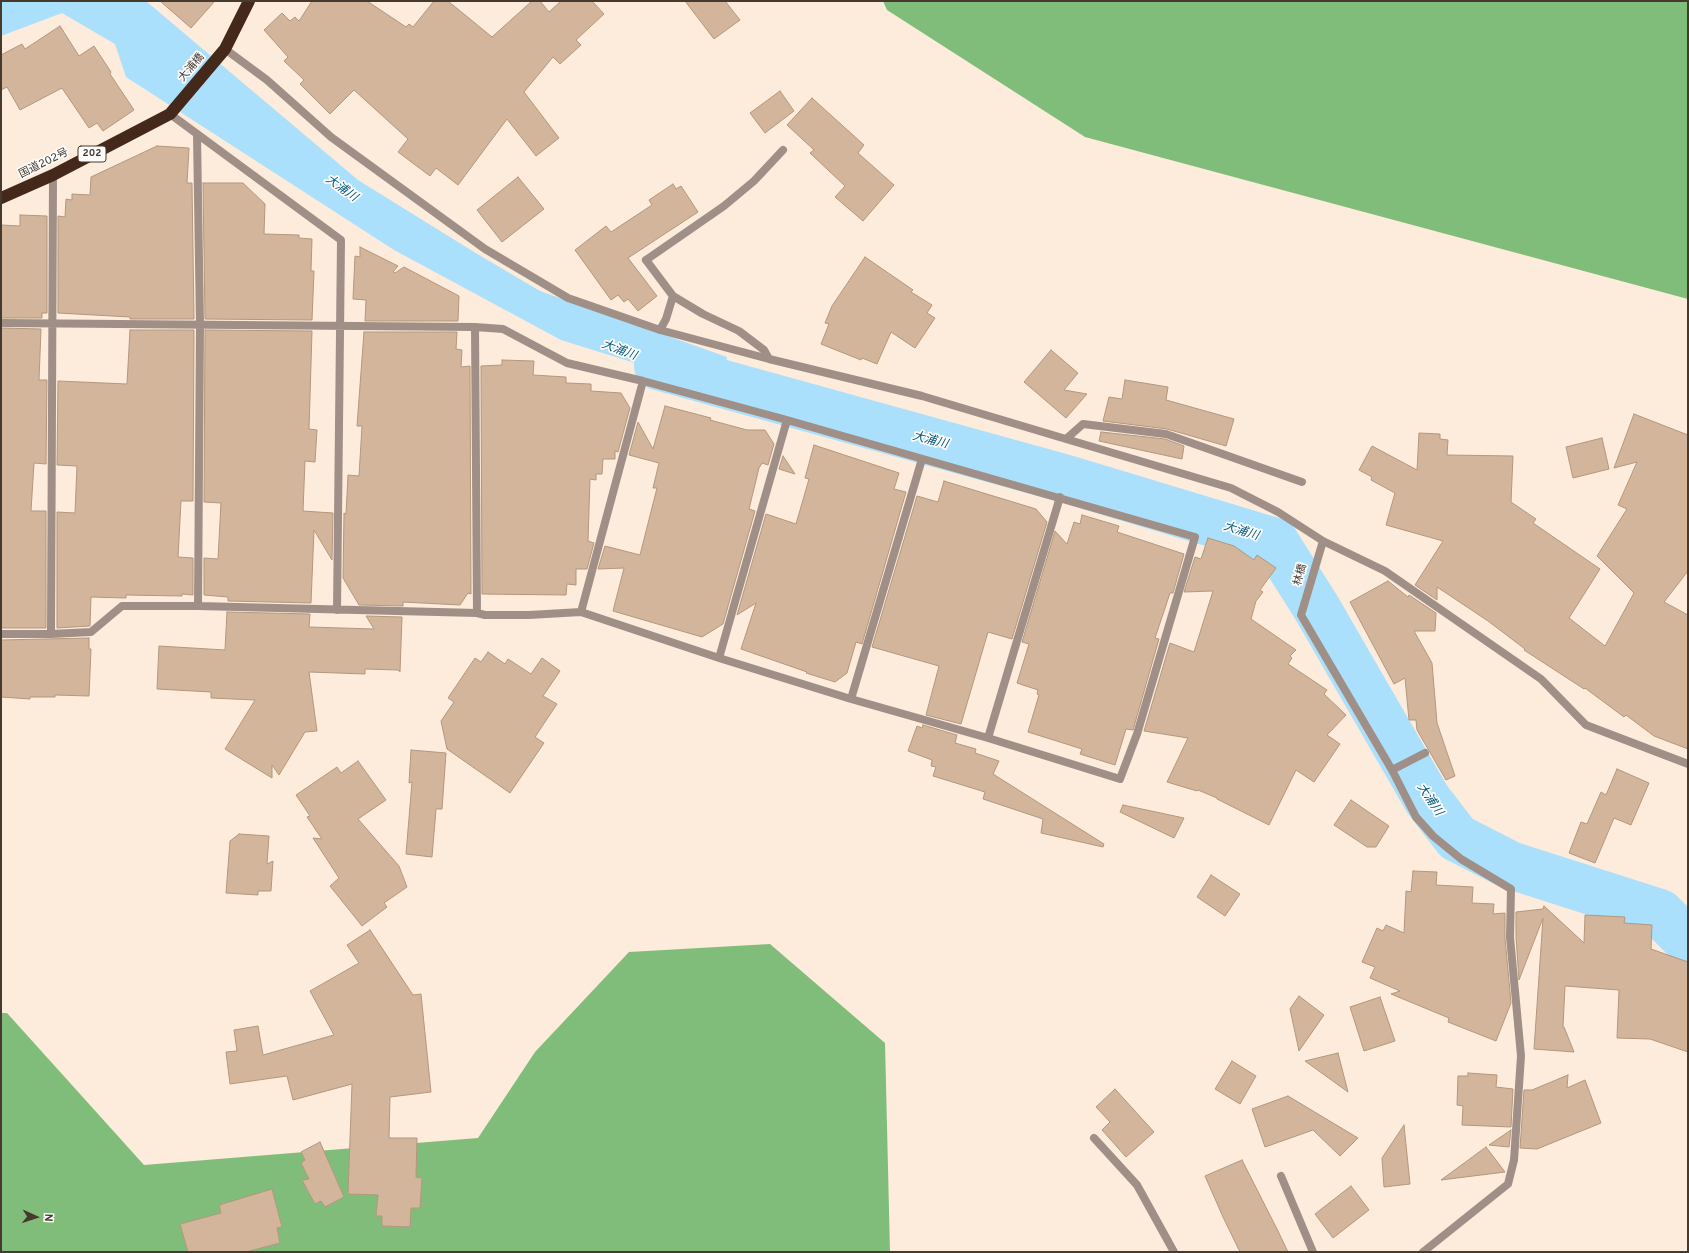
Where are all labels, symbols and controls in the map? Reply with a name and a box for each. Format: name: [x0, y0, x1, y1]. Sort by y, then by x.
street label: 大浦橋: [176, 51, 208, 85]
street label: 国道202号: [17, 146, 71, 182]
road number: 202: [78, 146, 106, 162]
water label: 大浦川: [322, 173, 360, 205]
water label: 大浦川: [600, 338, 638, 364]
water label: 大浦川: [911, 429, 949, 453]
water label: 大浦川: [1222, 520, 1260, 544]
street label: 林橋: [1292, 563, 1310, 587]
water label: 大浦川: [1413, 781, 1445, 819]
north arrow: [16, 1197, 56, 1237]
text: N: [41, 1213, 55, 1222]

